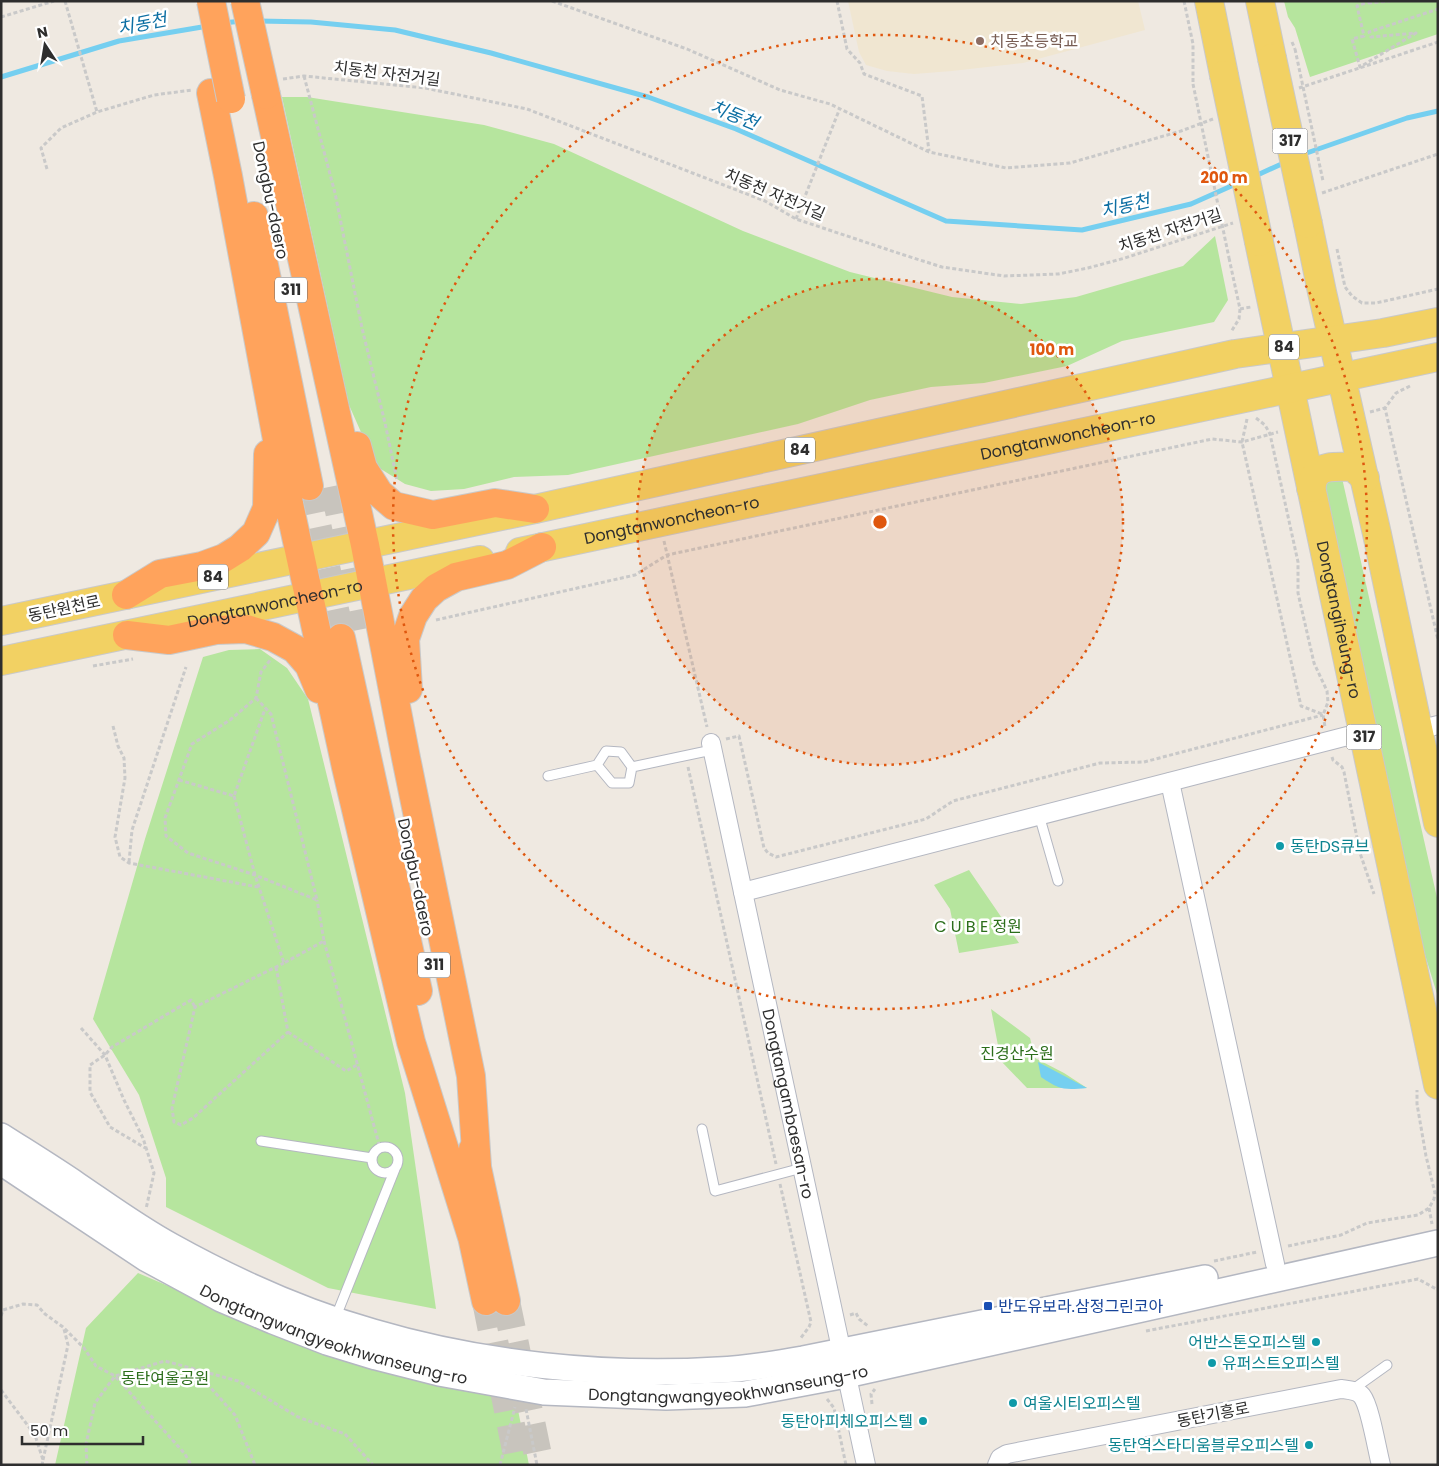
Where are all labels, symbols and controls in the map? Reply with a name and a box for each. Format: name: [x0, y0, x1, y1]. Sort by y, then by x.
water label: 치동천: [115, 6, 171, 41]
north arrow: [20, 20, 70, 70]
text: N: [35, 21, 50, 43]
place label: 치동초등학교: [990, 30, 1078, 53]
marker: 치동초등학교: [974, 35, 986, 47]
street label: 치동천 자전거길: [332, 56, 442, 91]
water label: 치동천: [706, 94, 764, 136]
road number: 317: [1272, 128, 1308, 154]
street label: Dongbu-daero: [247, 139, 294, 261]
street label: 치동천 자전거길: [721, 163, 829, 226]
text: 200 m: [1200, 167, 1248, 188]
water label: 치동천: [1098, 187, 1154, 223]
street label: 치동천 자전거길: [1116, 203, 1225, 258]
road number: 311: [275, 278, 307, 302]
road number: 84: [1269, 334, 1299, 360]
text: 100 m: [1030, 339, 1074, 360]
street label: Dongtanwoncheon-ro: [978, 406, 1158, 466]
road number: 84: [785, 438, 815, 462]
street label: Dongtanwoncheon-ro: [582, 490, 761, 550]
centre of rings: [871, 513, 889, 531]
street label: Dongtangiheung-ro: [1311, 539, 1367, 701]
road number: 84: [198, 564, 228, 590]
street label: Dongtanwoncheon-ro: [185, 574, 365, 633]
street label: 동탄원천로: [26, 590, 103, 627]
road number: 317: [1346, 724, 1382, 750]
street label: Dongbu-daero: [392, 816, 439, 938]
place label: 동탄DS큐브: [1290, 835, 1370, 858]
marker: 동탄DS큐브: [1274, 840, 1286, 852]
park label: C U B E 정원: [934, 915, 1022, 938]
road number: 311: [418, 952, 450, 978]
street label: Dongtangambaesan-ro: [756, 1007, 820, 1201]
park label: 진경산수원: [980, 1042, 1054, 1065]
street label: Dongtangwangyeokhwanseung-ro: [196, 1279, 469, 1390]
place label: 반도유보라.삼정그린코아: [998, 1295, 1164, 1318]
marker: 반도유보라.삼정그린코아: [982, 1300, 994, 1312]
place label: 어반스톤오피스텔: [1188, 1331, 1306, 1354]
marker: 어반스톤오피스텔: [1310, 1336, 1322, 1348]
place label: 유퍼스트오피스텔: [1222, 1352, 1340, 1375]
marker: 유퍼스트오피스텔: [1206, 1357, 1218, 1369]
street label: Dongtangwangyeokhwanseung-ro: [588, 1359, 870, 1409]
park label: 동탄여울공원: [121, 1367, 209, 1390]
place label: 여울시티오피스텔: [1023, 1392, 1141, 1415]
street label: 동탄기흥로: [1175, 1396, 1252, 1433]
marker: 여울시티오피스텔: [1007, 1397, 1019, 1409]
place label: 동탄아피체오피스텔: [781, 1410, 913, 1433]
scale bar: [22, 1414, 144, 1446]
marker: 동탄아피체오피스텔: [917, 1415, 929, 1427]
text: 50 m: [30, 1420, 68, 1441]
place label: 동탄역스타디움블루오피스텔: [1108, 1434, 1299, 1457]
marker: 동탄역스타디움블루오피스텔: [1303, 1439, 1315, 1451]

